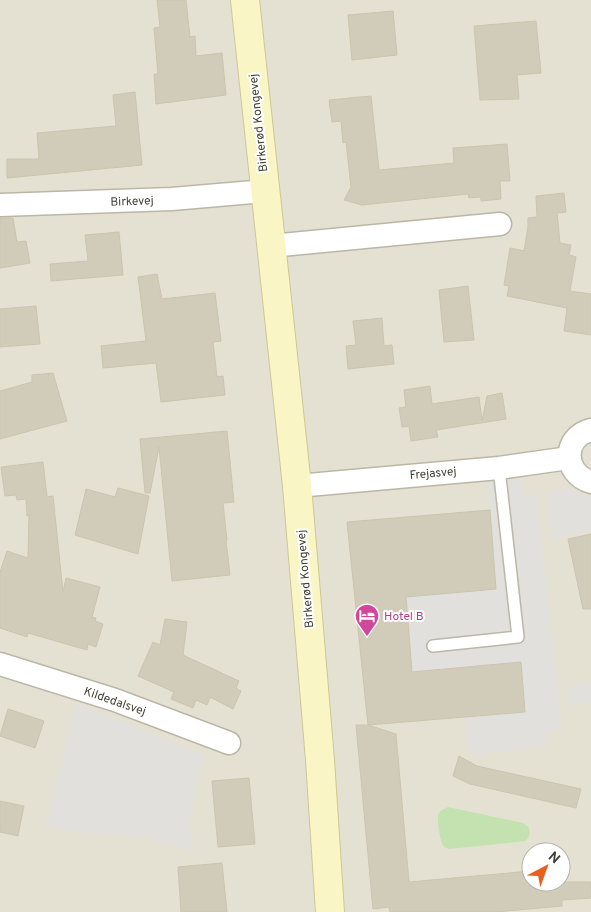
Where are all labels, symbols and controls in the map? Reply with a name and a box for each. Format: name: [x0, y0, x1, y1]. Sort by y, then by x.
street label: Birkerød Kongevej: [246, 73, 272, 173]
street label: Birkevej: [110, 193, 154, 211]
street label: Frejasvej: [409, 464, 457, 484]
street label: Birkerød Kongevej: [294, 529, 318, 629]
hotel icon: Hotel B: [354, 603, 380, 637]
place label: Hotel B: [384, 609, 424, 625]
street label: Kildedalsvej: [81, 684, 148, 720]
north arrow: [521, 842, 571, 892]
text: N: [544, 849, 563, 868]

